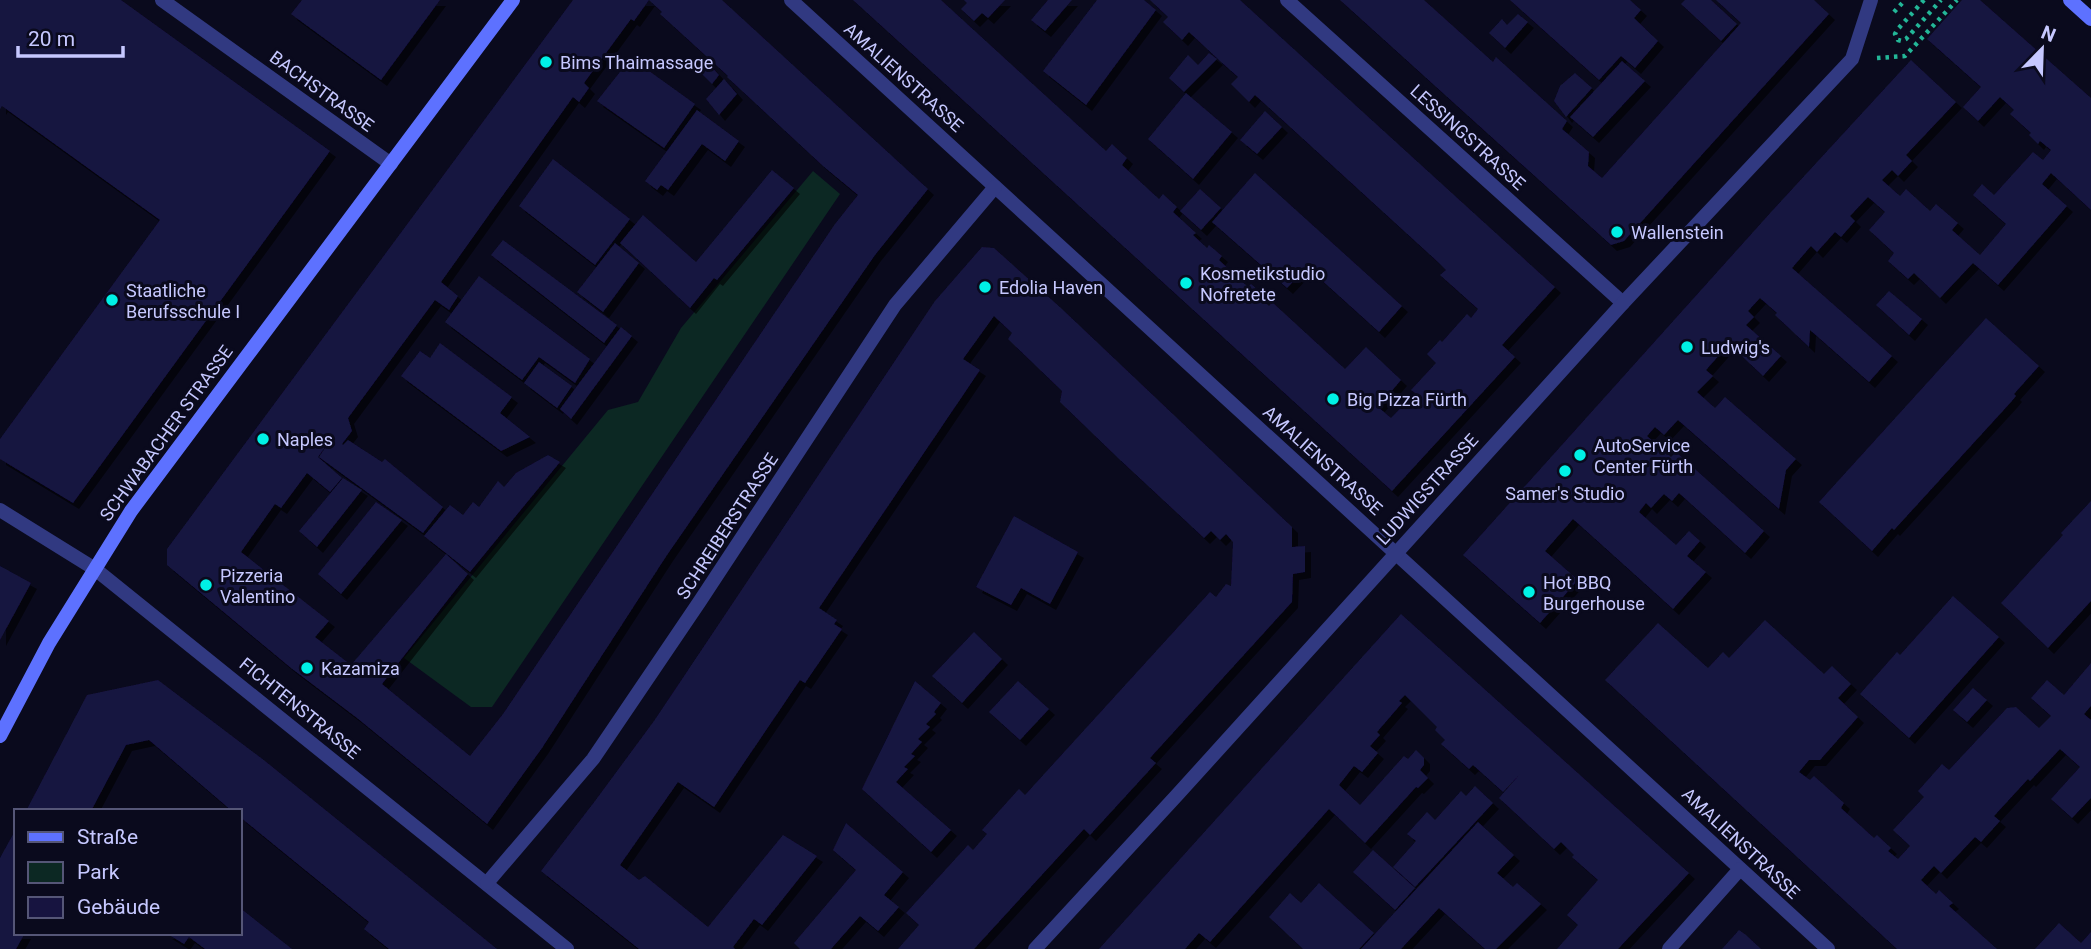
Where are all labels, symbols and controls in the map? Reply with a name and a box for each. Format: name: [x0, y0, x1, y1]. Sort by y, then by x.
scale bar: [18, 14, 122, 58]
north arrow: [2007, 14, 2077, 84]
street label: AMALIENSTRASSE: [840, 18, 968, 136]
text: N: [2038, 21, 2059, 47]
text: 20 m: [28, 27, 75, 51]
street label: BACHSTRASSE: [266, 46, 378, 136]
place label: Bims Thaimassage: [560, 52, 713, 73]
marker: Bims Thaimassage: [538, 54, 554, 70]
street label: LESSINGSTRASSE: [1406, 80, 1530, 194]
place label: Wallenstein: [1631, 222, 1724, 243]
marker: Wallenstein: [1609, 224, 1625, 240]
place label: Kosmetikstudio Nofretete: [1200, 263, 1325, 305]
marker: Kosmetikstudio Nofretete: [1178, 275, 1194, 291]
place label: Edolia Haven: [999, 277, 1103, 298]
marker: Edolia Haven: [977, 279, 993, 295]
place label: Staatliche Berufsschule I: [126, 280, 240, 322]
marker: Staatliche Berufsschule I: [104, 292, 120, 308]
place label: Ludwig's: [1701, 337, 1770, 358]
marker: Ludwig's: [1679, 339, 1695, 355]
street label: SCHWABACHER STRASSE: [95, 341, 237, 525]
place label: Big Pizza Fürth: [1347, 389, 1467, 410]
marker: Big Pizza Fürth: [1325, 391, 1341, 407]
street label: AMALIENSTRASSE: [1259, 401, 1387, 519]
place label: Naples: [277, 429, 333, 450]
street label: LUDWIGSTRASSE: [1372, 429, 1482, 549]
marker: Naples: [255, 431, 271, 447]
place label: AutoService Center Fürth: [1594, 435, 1693, 477]
marker: AutoService Center Fürth: [1572, 447, 1588, 463]
street label: SCHREIBERSTRASSE: [672, 449, 782, 603]
marker: Samer's Studio: [1557, 463, 1573, 479]
place label: Samer's Studio: [1505, 483, 1625, 504]
place label: Pizzeria Valentino: [220, 565, 295, 607]
place label: Hot BBQ Burgerhouse: [1543, 572, 1645, 614]
marker: Pizzeria Valentino: [198, 577, 214, 593]
marker: Hot BBQ Burgerhouse: [1521, 584, 1537, 600]
street label: FICHTENSTRASSE: [236, 653, 364, 763]
place label: Kazamiza: [321, 658, 400, 679]
marker: Kazamiza: [299, 660, 315, 676]
street label: AMALIENSTRASSE: [1678, 783, 1804, 903]
legend: [14, 809, 242, 935]
text: Straße: [77, 825, 138, 849]
text: Park: [77, 860, 120, 884]
text: Gebäude: [77, 895, 160, 919]

